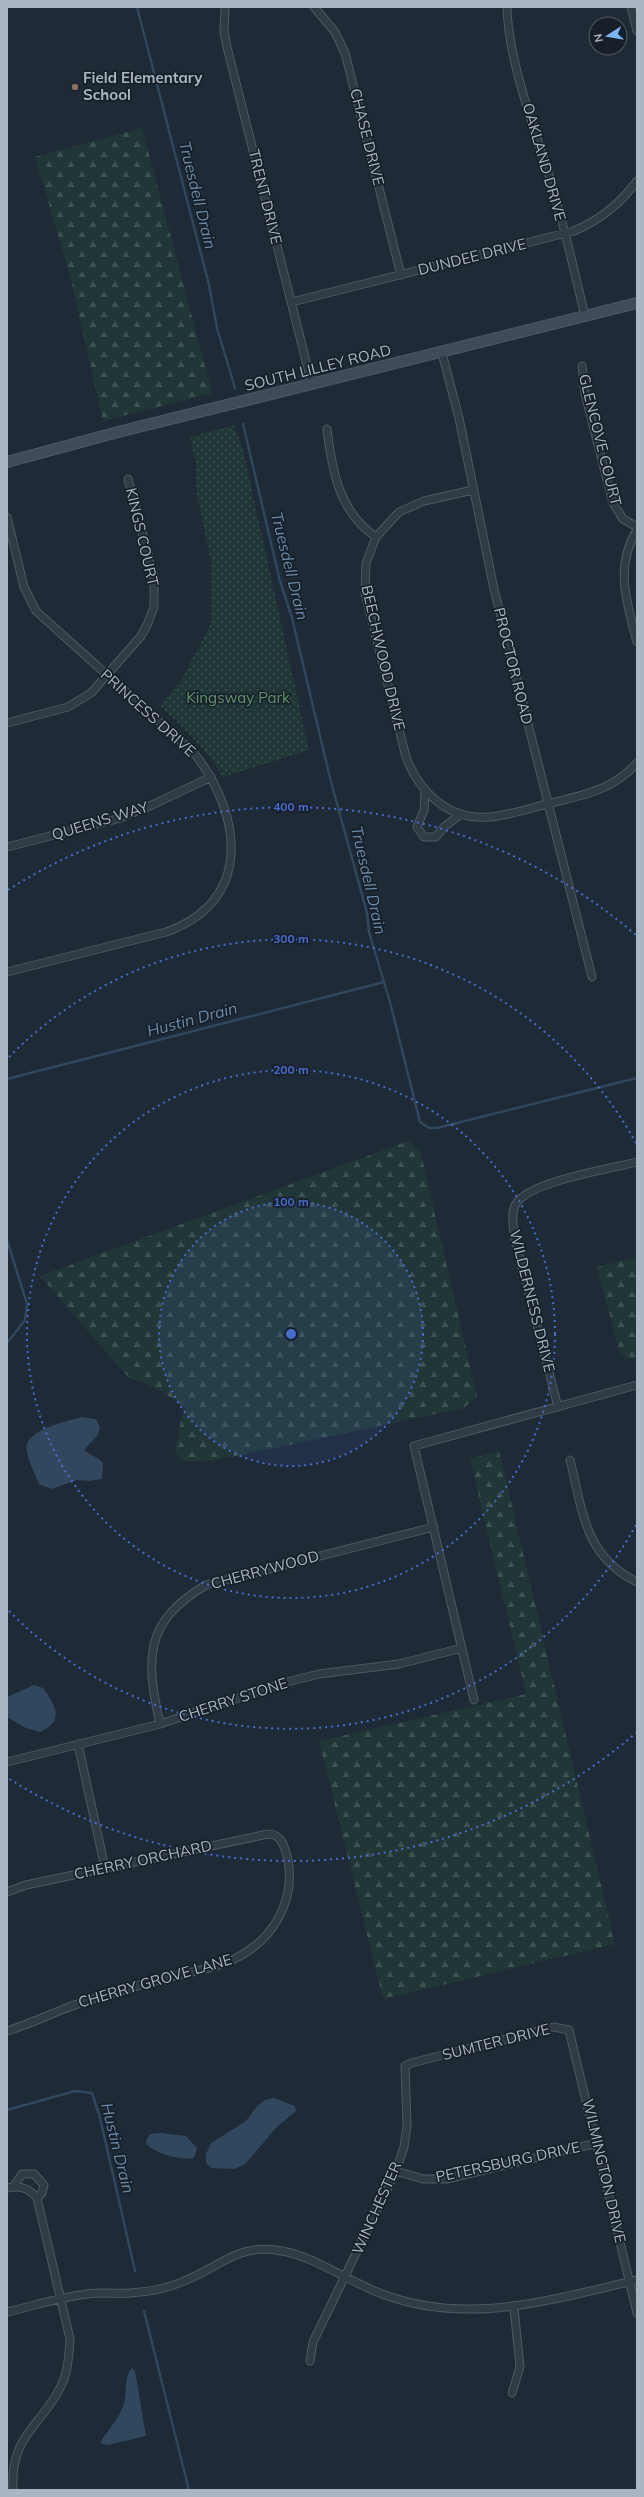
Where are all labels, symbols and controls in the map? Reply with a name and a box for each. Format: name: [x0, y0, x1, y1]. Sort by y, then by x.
north arrow: [588, 16, 628, 56]
text: N: [591, 33, 606, 44]
place label: Field Elementary School: [83, 68, 203, 104]
marker: Field Elementary School: [70, 82, 80, 92]
street label: CHASE DRIVE: [346, 86, 389, 188]
street label: OAKLAND DRIVE: [519, 101, 570, 223]
water label: Truesdell Drain: [175, 139, 221, 251]
street label: TRENT DRIVE: [245, 147, 287, 247]
street label: DUNDEE DRIVE: [416, 234, 528, 279]
street label: SOUTH LILLEY ROAD: [243, 340, 393, 395]
street label: GLENCOVE COURT: [575, 372, 626, 508]
street label: KINGS COURT: [122, 486, 163, 588]
water label: Truesdell Drain: [267, 510, 313, 622]
street label: BEECHWOOD DRIVE: [357, 583, 410, 733]
street label: PROCTOR ROAD: [490, 605, 537, 726]
street label: PRINCESS DRIVE: [97, 665, 200, 760]
park label: Kingsway Park: [186, 688, 290, 707]
street label: QUEENS WAY: [49, 797, 151, 844]
text: 400 m: [273, 799, 309, 814]
water label: Truesdell Drain: [347, 824, 391, 936]
text: 300 m: [273, 931, 309, 946]
water label: Hustin Drain: [145, 997, 239, 1041]
text: 200 m: [273, 1062, 309, 1077]
text: 100 m: [273, 1194, 309, 1209]
street label: WILDERNESS DRIVE: [506, 1228, 559, 1374]
centre of rings: [284, 1327, 298, 1341]
street label: CHERRYWOOD: [209, 1546, 321, 1593]
street label: CHERRY STONE: [176, 1673, 290, 1726]
street label: CHERRY ORCHARD: [72, 1836, 214, 1883]
street label: CHERRY GROVE LANE: [76, 1949, 234, 2012]
street label: SUMTER DRIVE: [440, 2019, 552, 2064]
street label: WILMINGTON DRIVE: [579, 2097, 630, 2245]
water label: Hustin Drain: [97, 2101, 139, 2195]
street label: PETERSBURG DRIVE: [434, 2137, 582, 2186]
street label: WINCHESTER: [348, 2158, 405, 2257]

